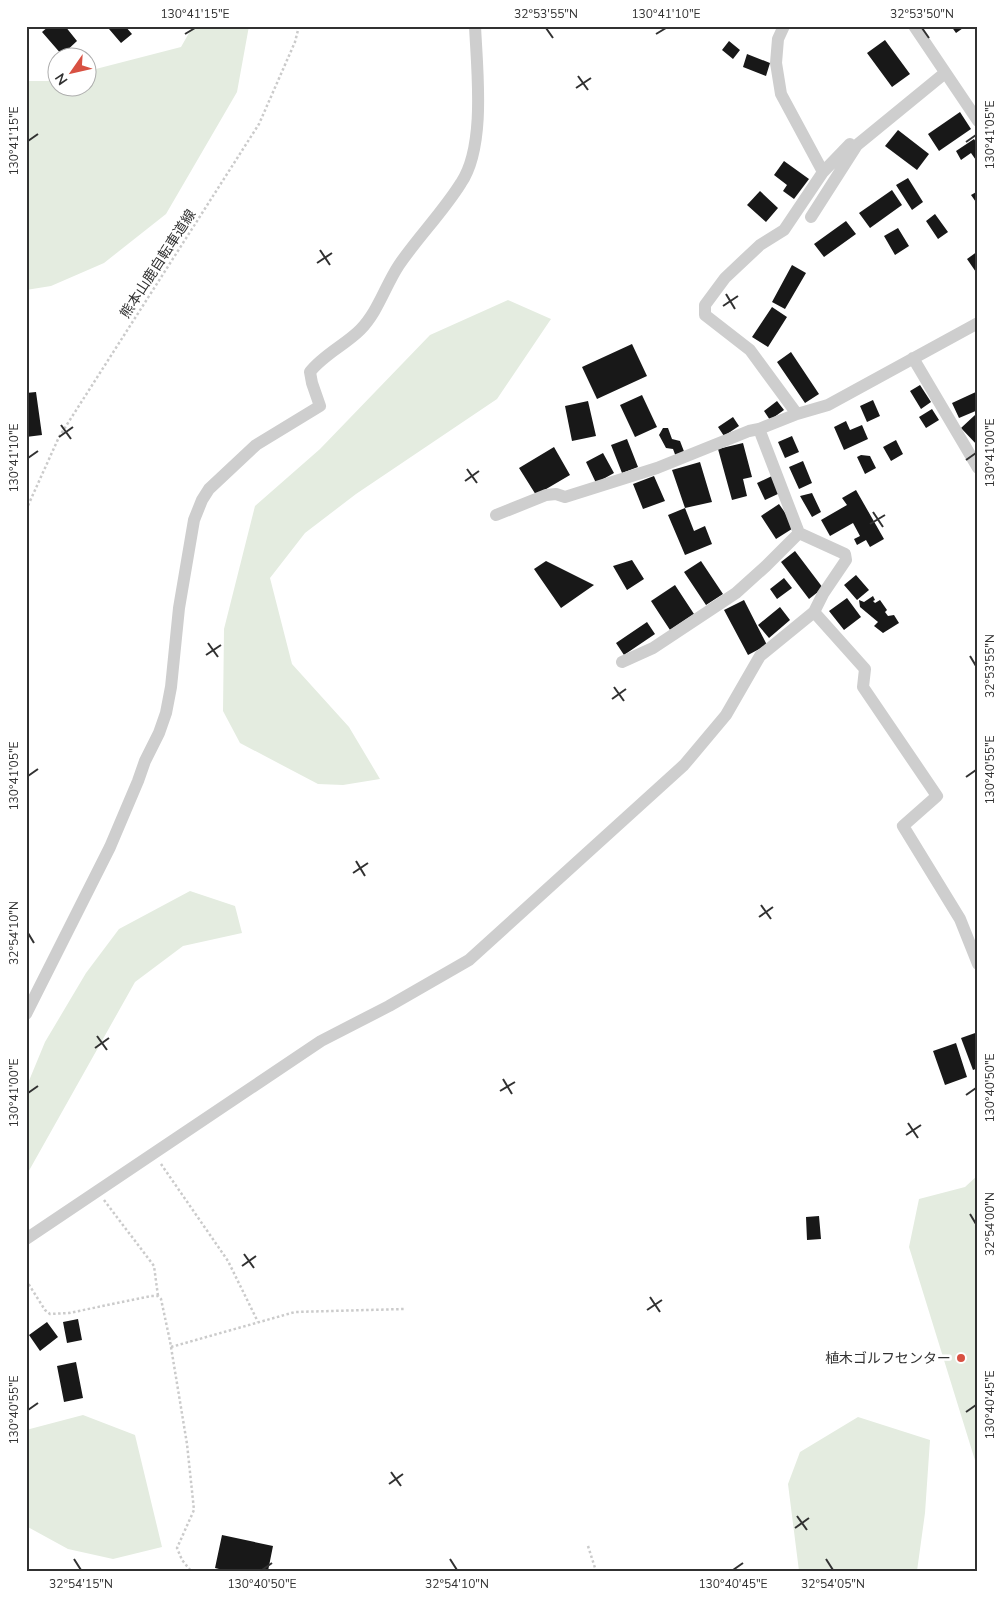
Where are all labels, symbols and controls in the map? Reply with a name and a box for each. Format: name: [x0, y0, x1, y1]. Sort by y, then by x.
text: 130°41'15"E: [160, 6, 230, 22]
text: 32°53'55"N: [514, 6, 578, 22]
text: 130°41'10"E: [631, 6, 701, 22]
text: 32°53'50"N: [890, 6, 954, 22]
north arrow: [48, 48, 98, 98]
text: N: [51, 69, 72, 89]
text: 130°41'05"E: [982, 100, 998, 170]
text: 130°41'15"E: [6, 106, 22, 176]
street label: 熊本山鹿自転車道線: [116, 206, 200, 322]
text: 130°41'00"E: [982, 418, 998, 488]
text: 130°41'10"E: [6, 423, 22, 493]
text: 32°53'55"N: [982, 634, 998, 698]
text: 130°40'55"E: [982, 735, 998, 805]
text: 130°41'05"E: [6, 741, 22, 811]
text: 32°54'10"N: [6, 901, 22, 965]
text: 130°40'50"E: [982, 1053, 998, 1123]
text: 130°41'00"E: [6, 1058, 22, 1128]
text: 32°54'00"N: [982, 1192, 998, 1256]
place label: 植木ゴルフセンター: [825, 1349, 951, 1368]
marker: 植木ゴルフセンター: [955, 1352, 967, 1364]
text: 130°40'45"E: [982, 1370, 998, 1440]
text: 130°40'55"E: [6, 1375, 22, 1445]
text: 32°54'15"N: [49, 1576, 113, 1592]
text: 130°40'50"E: [227, 1576, 297, 1592]
text: 32°54'10"N: [425, 1576, 489, 1592]
text: 130°40'45"E: [698, 1576, 768, 1592]
text: 32°54'05"N: [801, 1576, 865, 1592]

